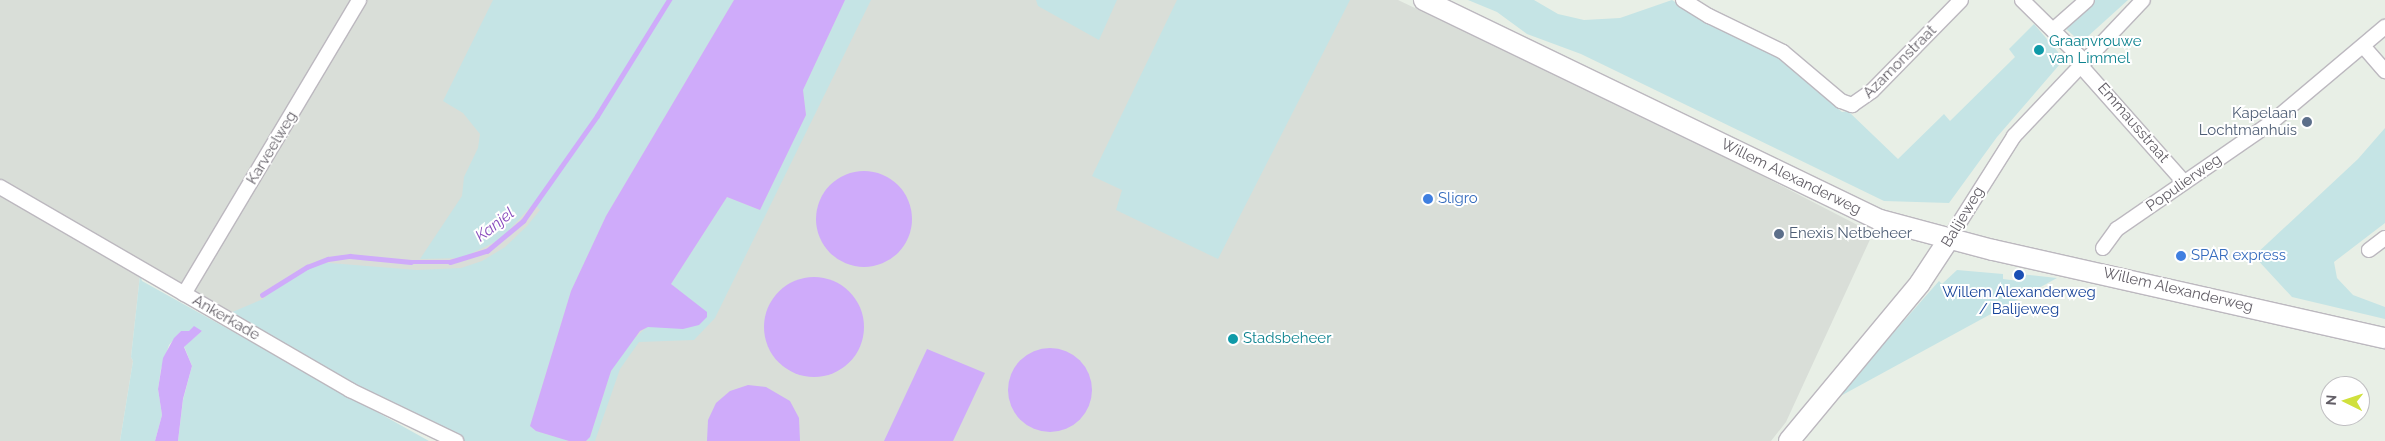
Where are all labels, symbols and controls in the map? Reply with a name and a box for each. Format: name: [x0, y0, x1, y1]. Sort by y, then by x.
street label: Azamonstraat: [1860, 22, 1940, 102]
place label: Graanvrouwe van Limmel: [2049, 32, 2141, 67]
marker: Graanvrouwe van Limmel: [2033, 44, 2045, 56]
street label: Emmausstraat: [2093, 79, 2173, 167]
place label: Kapelaan Lochtmanhuis: [2199, 104, 2297, 139]
street label: Karveelweg: [243, 108, 301, 188]
marker: Kapelaan Lochtmanhuis: [2301, 116, 2313, 128]
street label: Willem Alexanderweg: [1718, 135, 1864, 219]
street label: Populierweg: [2143, 150, 2225, 216]
street label: Balijeweg: [1938, 183, 1988, 251]
place label: Sligro: [1438, 190, 1478, 208]
marker: Sligro: [1422, 193, 1434, 205]
water label: Kanjel: [472, 204, 518, 246]
place label: Enexis Netbeheer: [1789, 225, 1912, 243]
marker: Enexis Netbeheer: [1773, 228, 1785, 240]
place label: SPAR express: [2191, 247, 2286, 265]
marker: SPAR express: [2175, 250, 2187, 262]
street label: Willem Alexanderweg: [2101, 264, 2255, 316]
marker: Willem Alexanderweg / Balijeweg: [2013, 269, 2025, 281]
place label: Willem Alexanderweg / Balijeweg: [1942, 283, 2096, 318]
street label: Ankerkade: [189, 292, 263, 344]
place label: Stadsbeheer: [1243, 330, 1331, 348]
marker: Stadsbeheer: [1227, 333, 1239, 345]
north arrow: [2320, 376, 2370, 426]
text: N: [2323, 394, 2339, 406]

